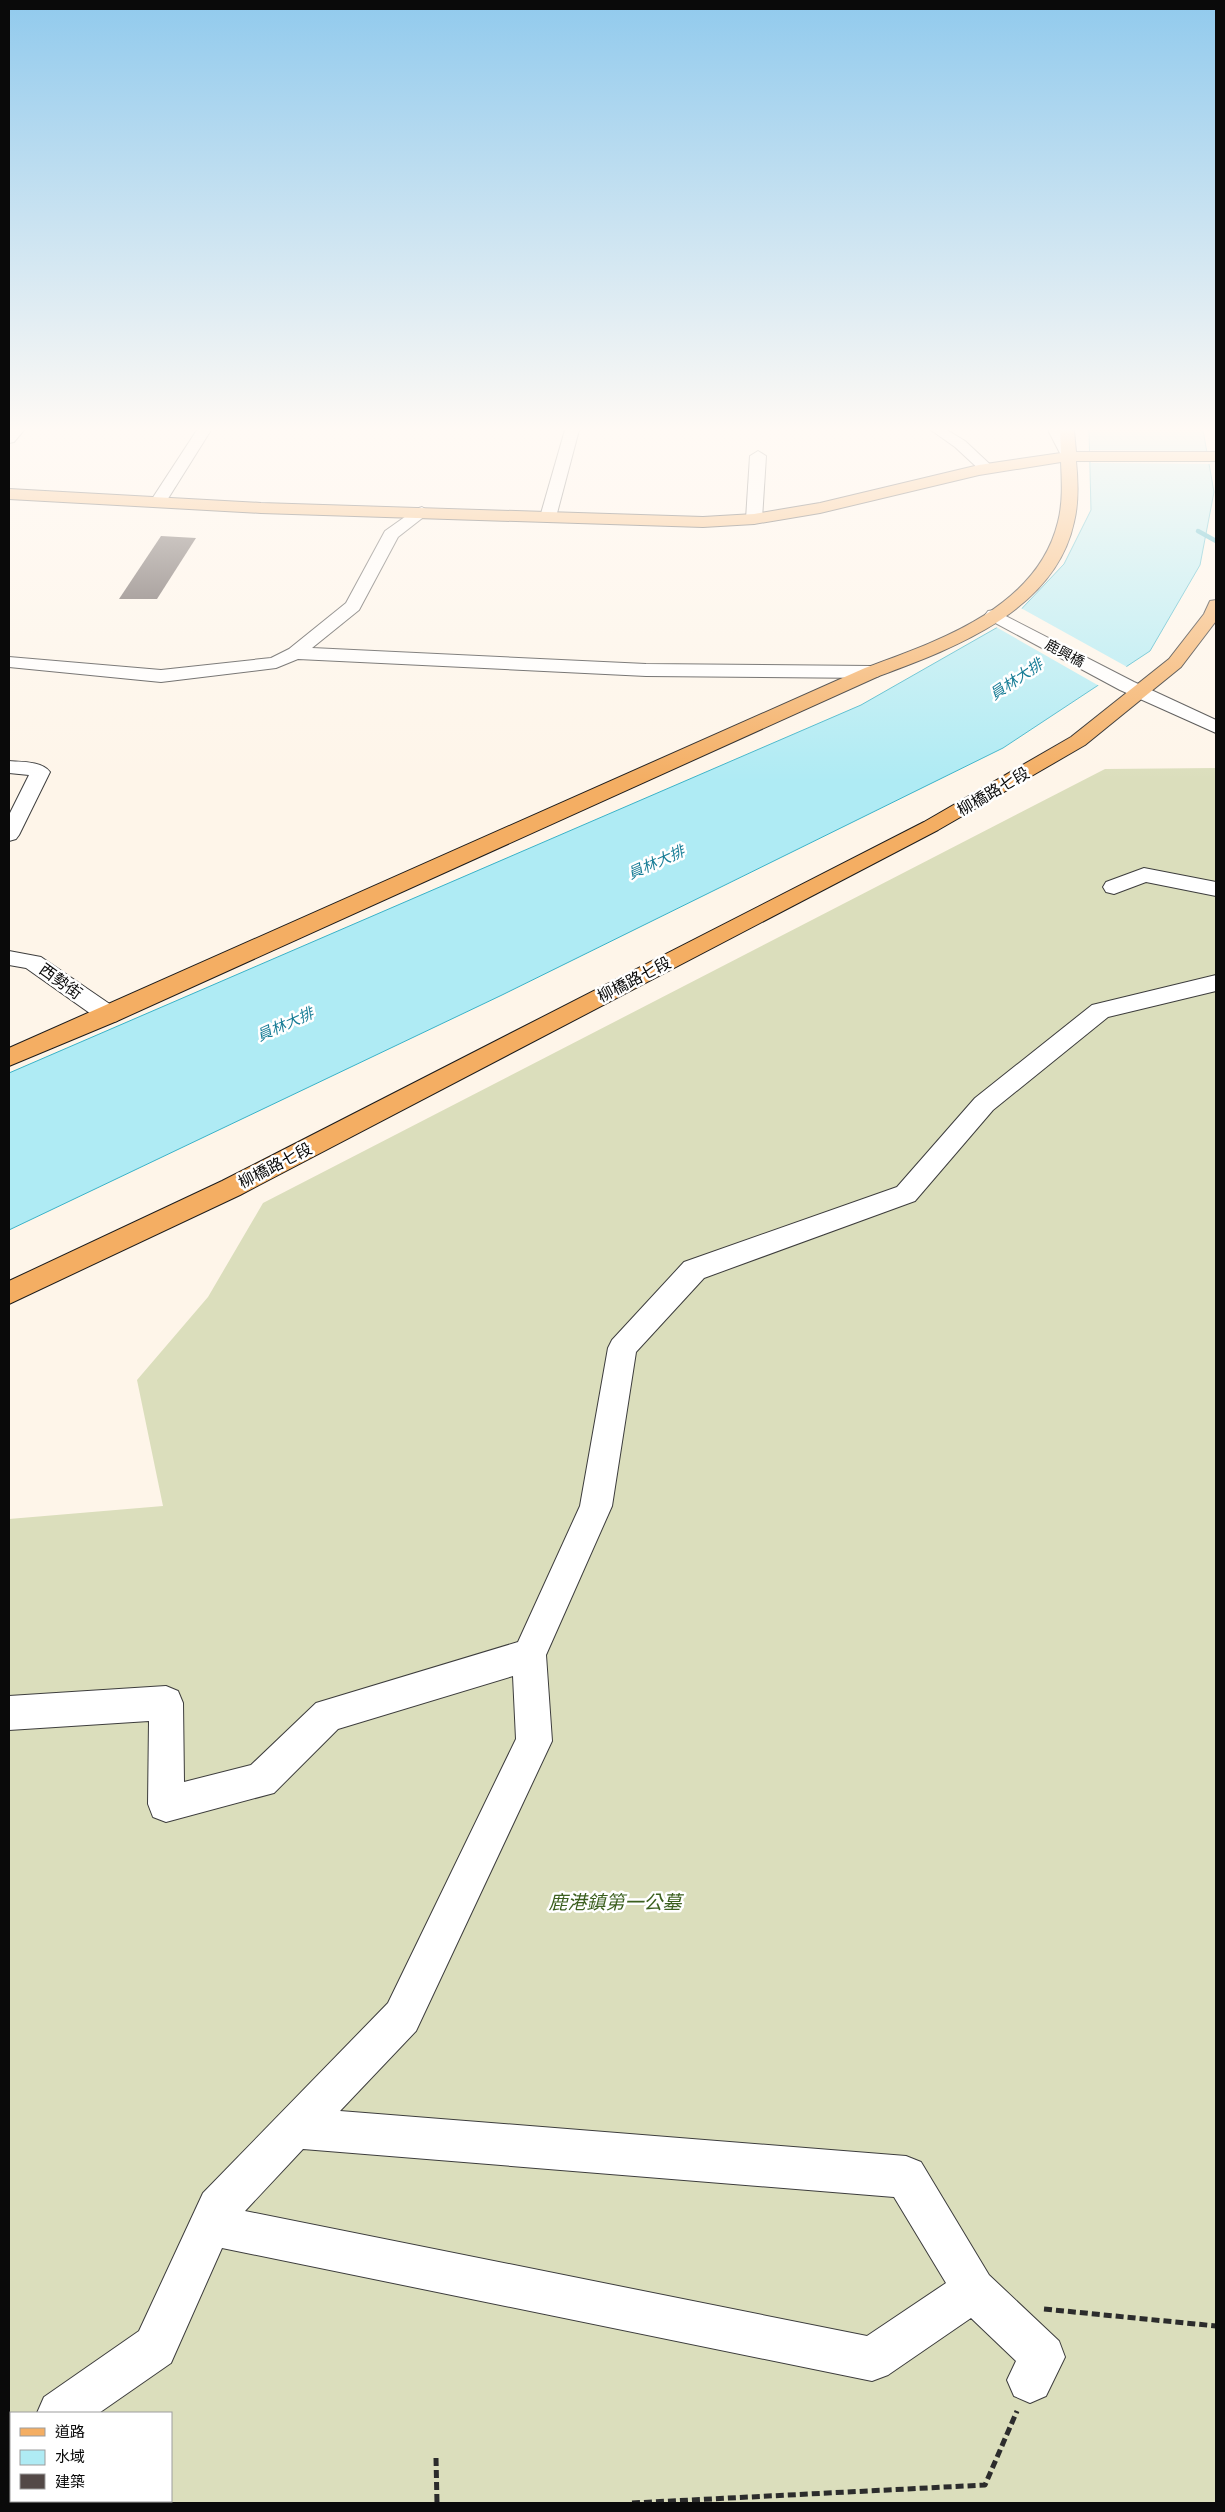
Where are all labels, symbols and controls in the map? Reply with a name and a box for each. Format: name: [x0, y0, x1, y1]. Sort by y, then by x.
street label: 鹿興橋: [1042, 635, 1088, 671]
water label: 員林大排: [986, 653, 1048, 704]
street label: 柳橋路七段: [953, 762, 1033, 820]
water label: 員林大排: [625, 840, 689, 883]
street label: 柳橋路七段: [594, 952, 674, 1006]
street label: 西勢街: [36, 959, 86, 1003]
water label: 員林大排: [254, 1002, 318, 1045]
street label: 柳橋路七段: [235, 1138, 315, 1192]
park label: 鹿港鎮第一公墓: [548, 1891, 684, 1914]
legend: [10, 2412, 172, 2502]
text: 道路: [55, 2422, 85, 2441]
text: 水域: [55, 2447, 85, 2466]
text: 建築: [55, 2472, 85, 2491]

